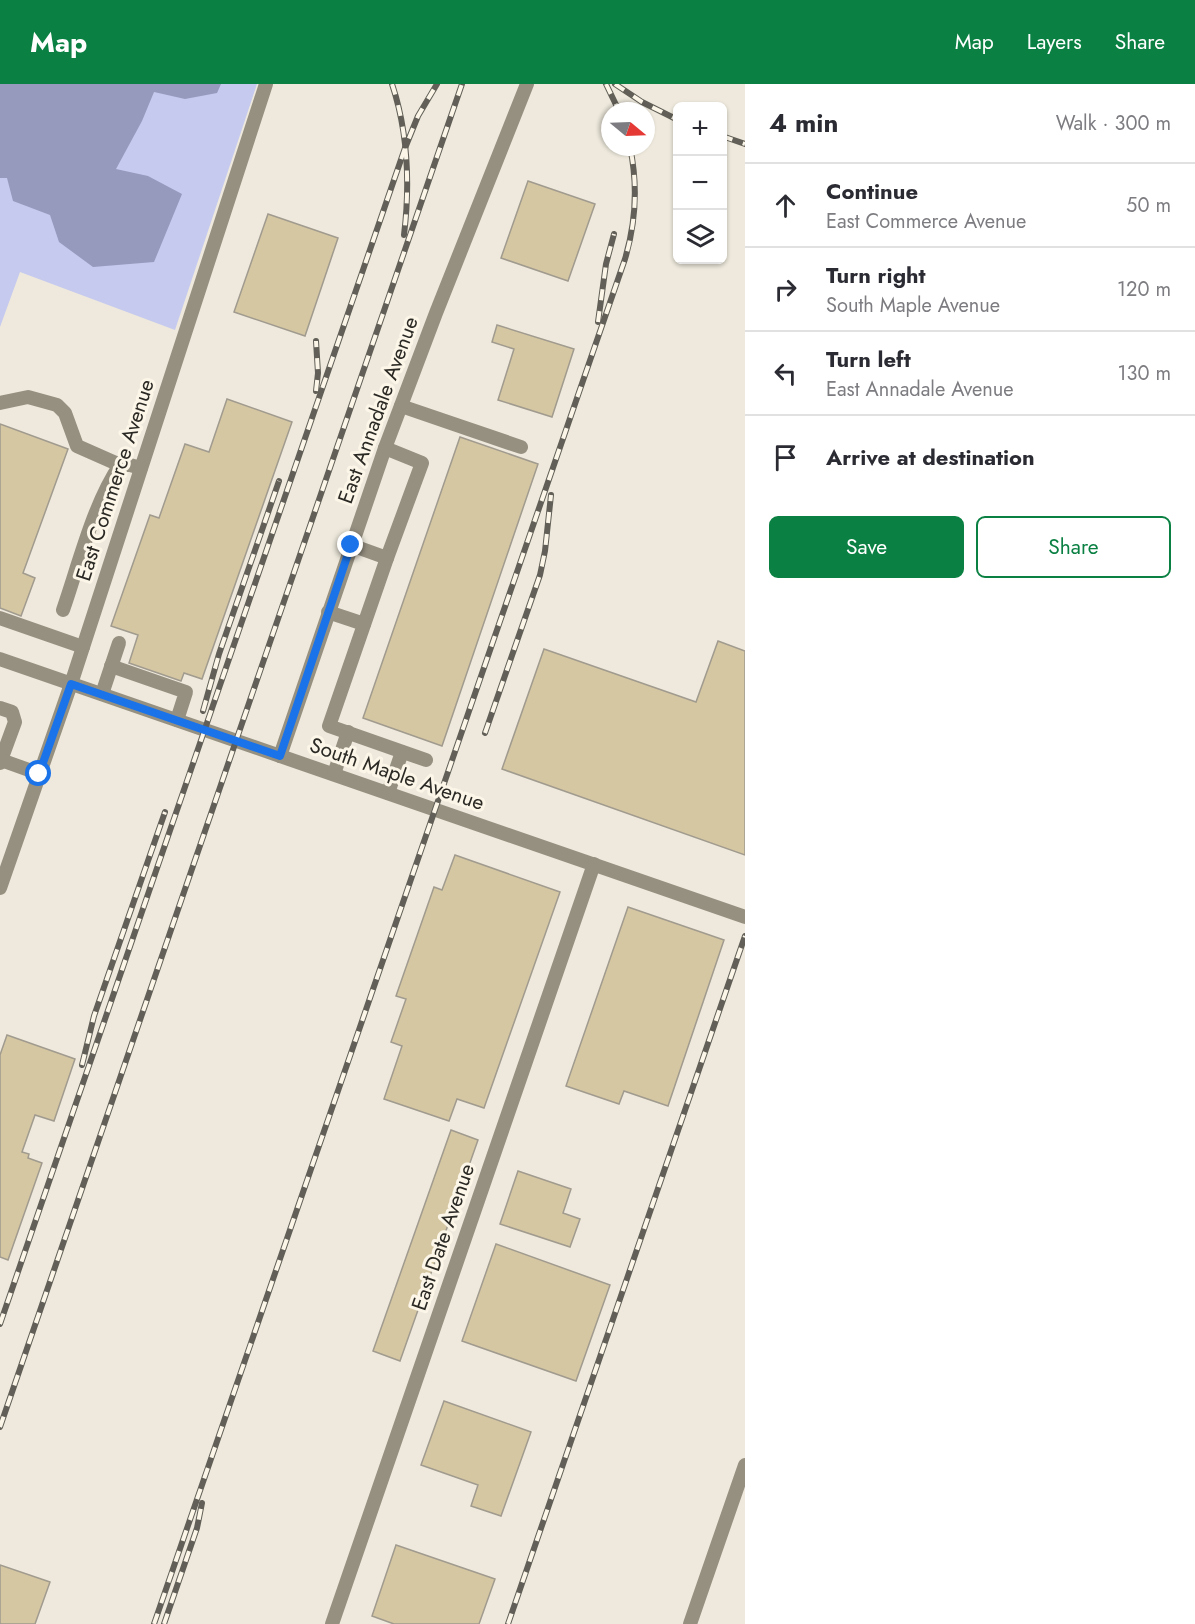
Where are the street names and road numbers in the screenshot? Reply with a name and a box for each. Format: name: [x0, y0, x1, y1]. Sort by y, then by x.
street label: East Annadale Avenue: [330, 312, 426, 508]
street label: East Commerce Avenue: [68, 375, 162, 585]
street label: South Maple Avenue: [306, 730, 488, 818]
street label: East Date Avenue: [404, 1159, 482, 1314]

